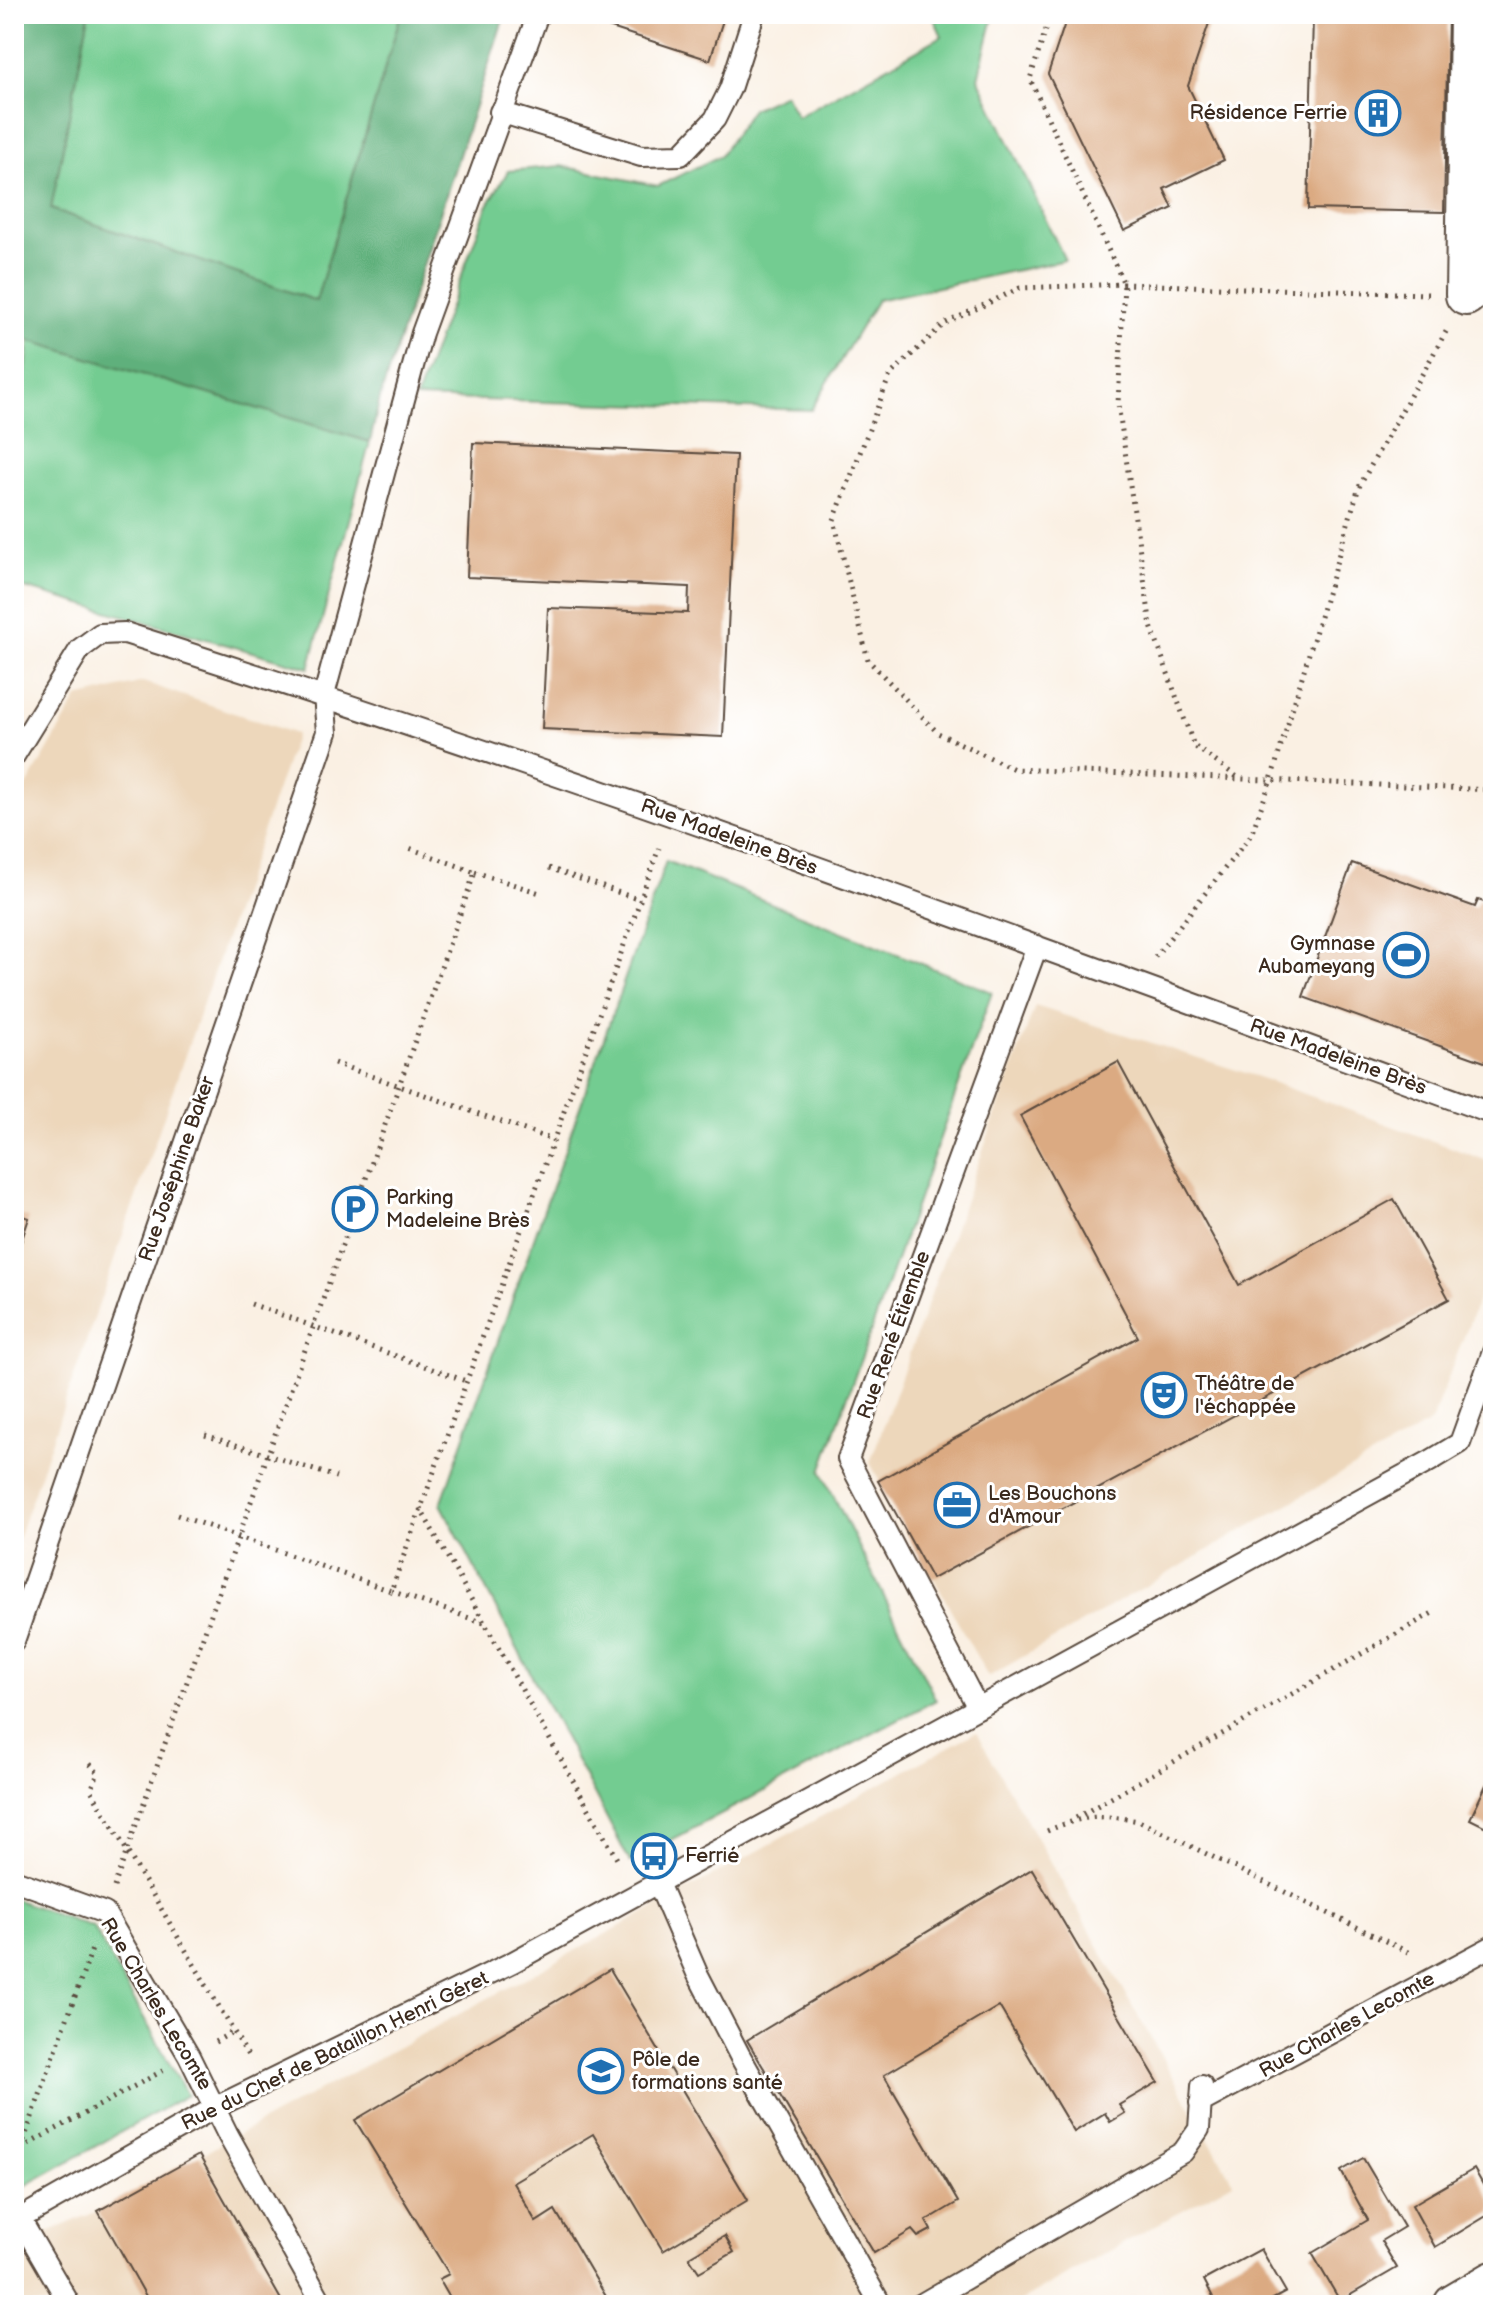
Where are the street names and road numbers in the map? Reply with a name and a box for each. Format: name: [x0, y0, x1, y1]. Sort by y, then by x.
street label: Rue Madeleine Brès: [637, 794, 821, 880]
street label: Rue Madeleine Brès: [1246, 1014, 1430, 1100]
street label: Rue Joséphine Baker: [134, 1072, 220, 1265]
street label: Rue René Étiemble: [852, 1247, 936, 1422]
street label: Rue Charles Lecomte: [95, 1914, 217, 2095]
street label: Rue du Chef de Bataillon Henri Géret: [178, 1966, 492, 2136]
street label: Rue Charles Lecomte: [1255, 1967, 1439, 2083]

